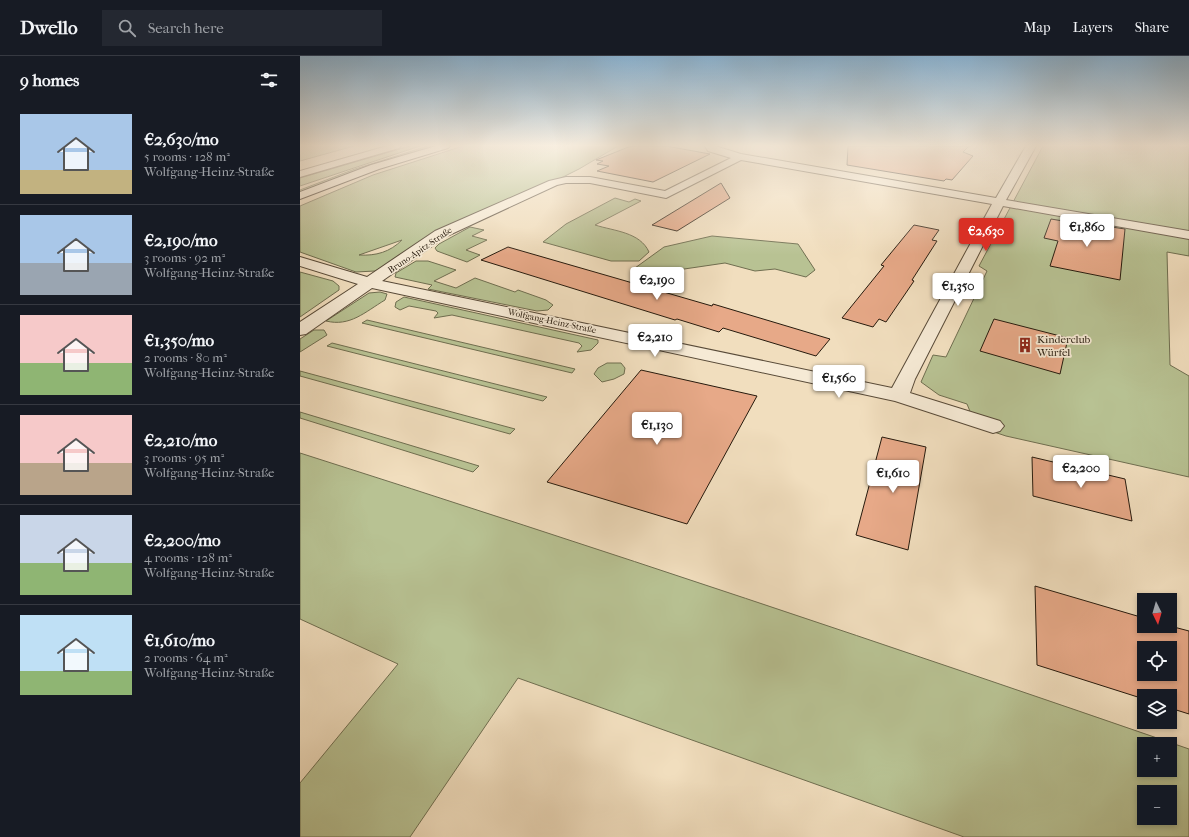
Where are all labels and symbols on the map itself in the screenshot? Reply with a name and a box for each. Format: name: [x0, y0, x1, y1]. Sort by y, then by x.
pin: €1,860: [1054, 214, 1120, 248]
pin: €2,630: [953, 218, 1019, 252]
street label: Bruno-Apitz-Straße: [386, 225, 454, 275]
pin: €2,190: [624, 267, 690, 301]
pin: €1,350: [925, 273, 991, 307]
street label: Wolfgang-Heinz-Straße: [506, 307, 598, 335]
pin: €2,210: [622, 324, 688, 358]
place label: Kinderclub Würfel: [1036, 333, 1091, 359]
building icon: Kinderclub Würfel: [1016, 336, 1034, 354]
pin: €1,560: [806, 365, 872, 399]
pin: €1,130: [624, 412, 690, 446]
pin: €2,200: [1048, 455, 1114, 489]
pin: €1,610: [860, 460, 926, 494]
north arrow: [1137, 593, 1177, 633]

